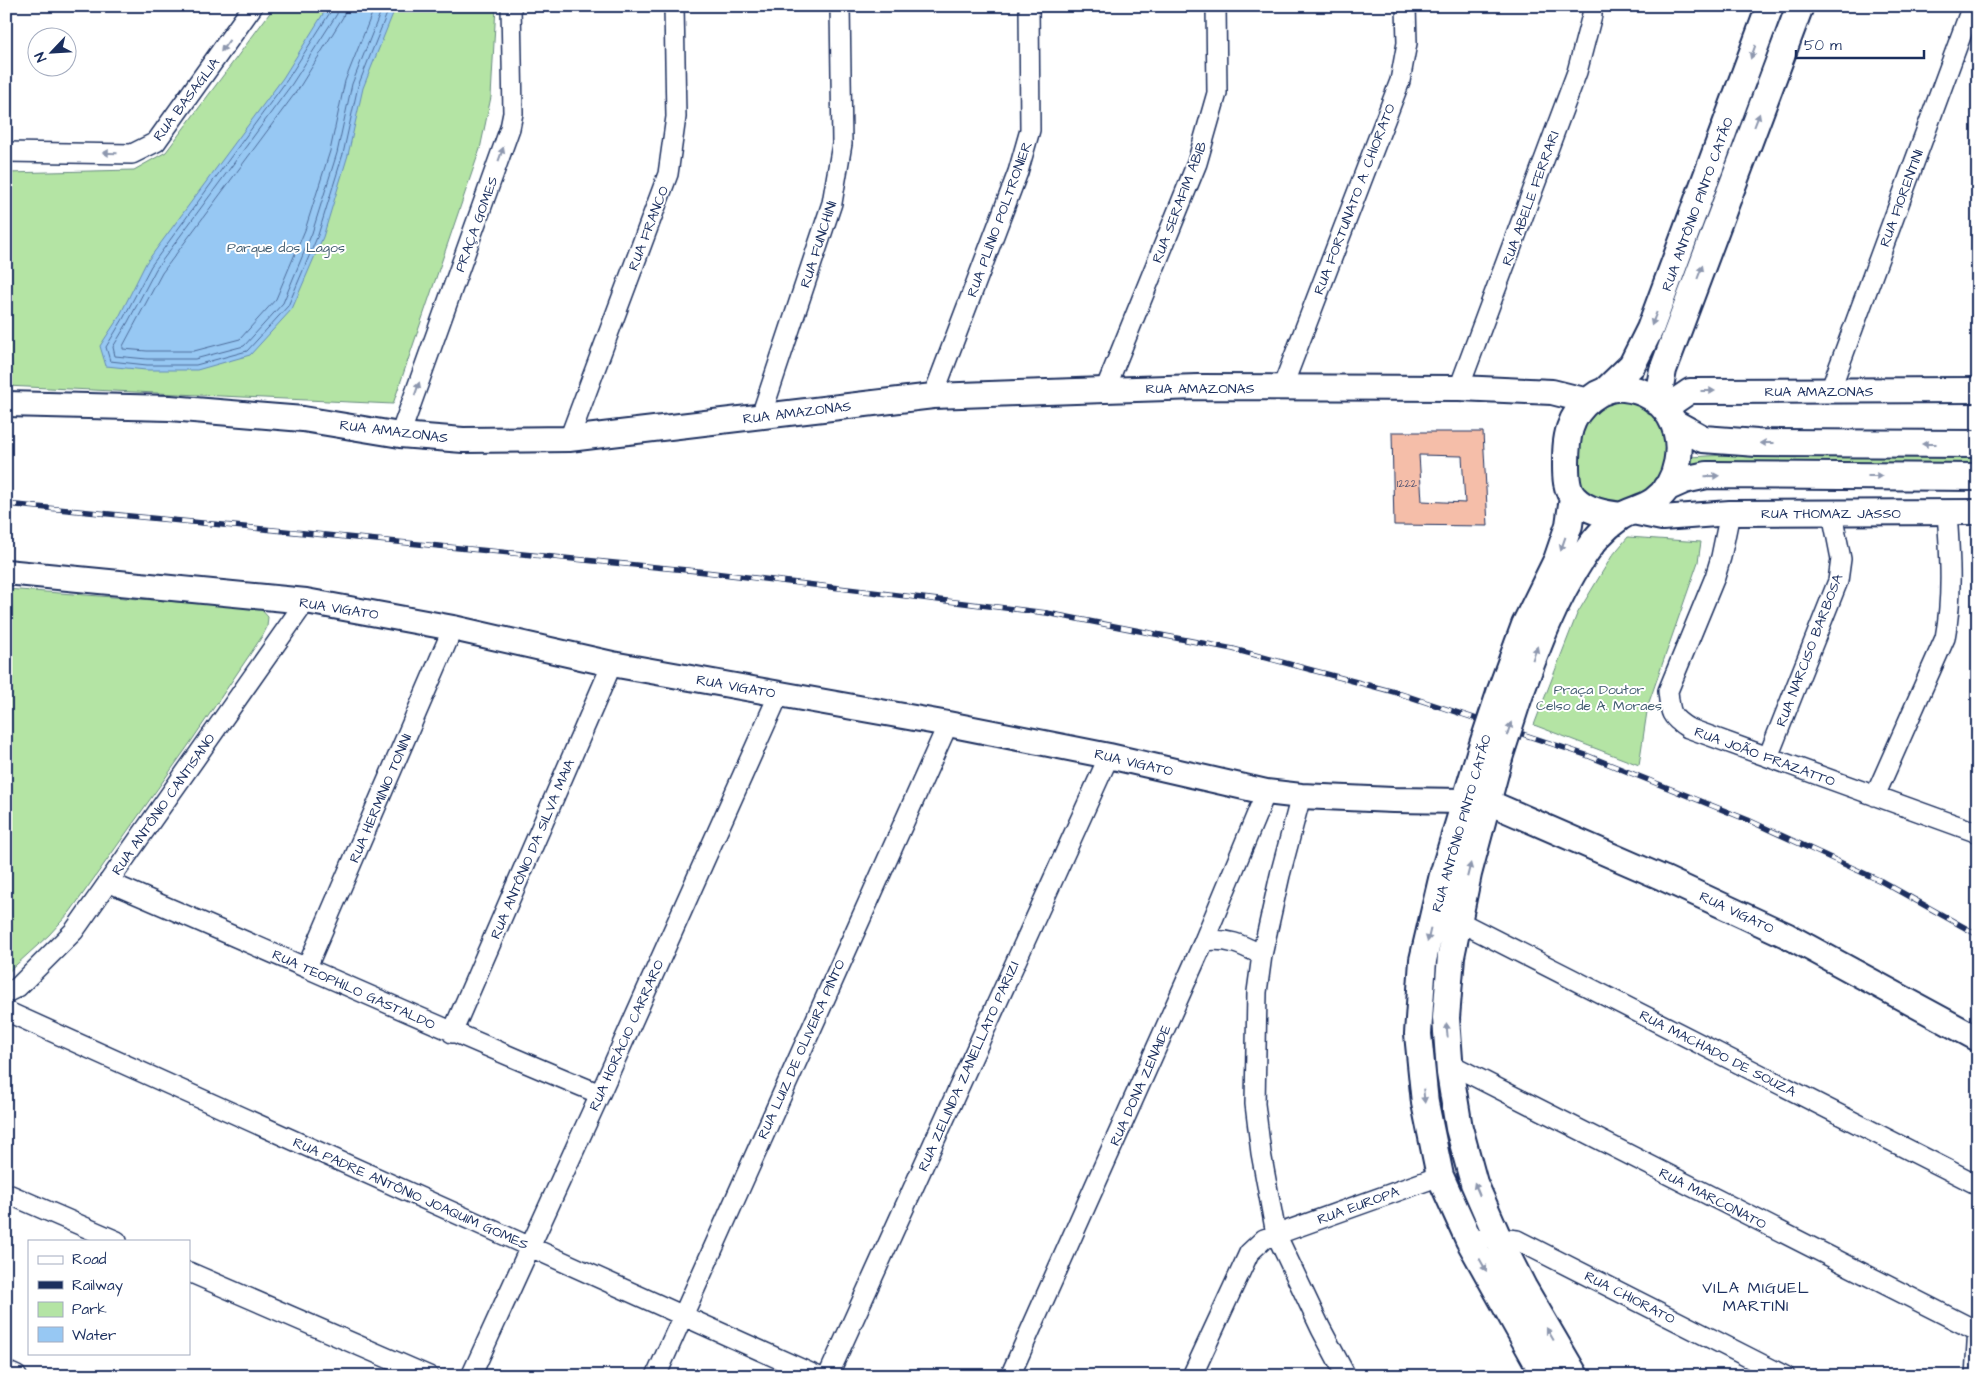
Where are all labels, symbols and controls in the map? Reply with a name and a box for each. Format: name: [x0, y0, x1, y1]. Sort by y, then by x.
north arrow: [28, 28, 78, 78]
scale bar: [1796, 28, 1924, 60]
text: 50 m: [1804, 35, 1842, 56]
one-way arrow: [220, 39, 230, 53]
one-way arrow: [1749, 45, 1757, 60]
text: N: [30, 49, 52, 65]
street label: RUA BASAGLIA: [149, 54, 225, 145]
street label: RUA FORTUNATO A. CHIORATO: [1309, 101, 1401, 298]
one-way arrow: [1754, 113, 1761, 128]
street label: RUA ANTÔNIO PINTO CATÃO: [1657, 115, 1739, 294]
street label: RUA ABELE FERRARI: [1497, 128, 1565, 269]
street label: RUA PLÍNIO POLTRONIER: [962, 139, 1037, 300]
street label: RUA SERAFIM ABIB: [1148, 139, 1212, 266]
one-way arrow: [497, 146, 505, 161]
street label: RUA FIORENTINI: [1875, 147, 1929, 250]
one-way arrow: [102, 149, 118, 157]
street label: PRAÇA GOMES: [450, 174, 503, 275]
street label: RUA FRANCO: [624, 183, 674, 274]
street label: RUA FUNCHINI: [796, 198, 842, 290]
park label: Parque dos Lagos: [227, 238, 345, 258]
one-way arrow: [1697, 265, 1704, 280]
one-way arrow: [1650, 312, 1657, 327]
street label: RUA AMAZONAS: [1145, 379, 1255, 399]
one-way arrow: [414, 382, 421, 397]
street label: RUA AMAZONAS: [1764, 382, 1874, 402]
one-way arrow: [1701, 387, 1717, 395]
street label: RUA AMAZONAS: [742, 396, 852, 430]
street label: RUA AMAZONAS: [339, 415, 449, 449]
one-way arrow: [1758, 439, 1774, 447]
one-way arrow: [1921, 440, 1937, 448]
one-way arrow: [1705, 471, 1721, 479]
one-way arrow: [1867, 472, 1883, 480]
house number: 1222: [1397, 476, 1418, 491]
street label: RUA THOMAZ JASSO: [1761, 504, 1901, 524]
one-way arrow: [1559, 537, 1566, 552]
street label: RUA NARCISO BARBOSA: [1772, 571, 1848, 730]
street label: RUA VIGATO: [298, 593, 380, 625]
one-way arrow: [1531, 645, 1539, 660]
street label: RUA VIGATO: [695, 670, 777, 704]
park label: Praça Doutor Celso de A. Moraes: [1536, 680, 1662, 716]
one-way arrow: [1506, 721, 1513, 736]
street label: RUA JOÃO FRAZATTO: [1691, 722, 1838, 792]
street label: RUA ANTÔNIO CANTISANO: [107, 730, 220, 879]
street label: RUA HERMÍNIO TONINI: [345, 731, 417, 866]
street label: RUA ANTÔNIO PINTO CATÃO: [1427, 732, 1497, 914]
street label: RUA VIGATO: [1093, 744, 1175, 782]
street label: RUA ANTÔNIO DA SILVA MAIA: [486, 756, 580, 942]
one-way arrow: [1466, 862, 1474, 877]
street label: RUA VIGATO: [1696, 887, 1777, 939]
one-way arrow: [1425, 927, 1433, 943]
street label: RUA TEOPHILO GASTALDO: [269, 945, 438, 1035]
street label: RUA LUIZ DE OLIVEIRA PINTO: [753, 956, 851, 1142]
street label: RUA HORÁCIO CARRARO: [585, 957, 669, 1114]
street label: RUA ZELINDA ZANELLATO PARIZI: [913, 958, 1024, 1175]
street label: RUA MACHADO DE SOUZA: [1636, 1006, 1799, 1102]
street label: RUA DONA ZENAIDE: [1105, 1021, 1177, 1149]
one-way arrow: [1442, 1022, 1450, 1038]
one-way arrow: [1420, 1089, 1428, 1105]
street label: RUA PADRE ANTÔNIO JOAQUIM GOMES: [290, 1133, 532, 1255]
street label: RUA MARCONATO: [1655, 1163, 1770, 1235]
street label: RUA EUROPA: [1315, 1182, 1402, 1230]
one-way arrow: [1472, 1182, 1480, 1196]
legend: [28, 1240, 190, 1354]
text: Road: [72, 1249, 107, 1270]
one-way arrow: [1479, 1258, 1487, 1272]
street label: RUA CHIORATO: [1581, 1266, 1678, 1329]
text: Railway: [72, 1275, 123, 1297]
district label: VILA MIGUEL MARTINI: [1702, 1277, 1810, 1317]
text: Park: [72, 1299, 107, 1320]
text: Water: [72, 1325, 116, 1346]
one-way arrow: [1546, 1326, 1554, 1341]

